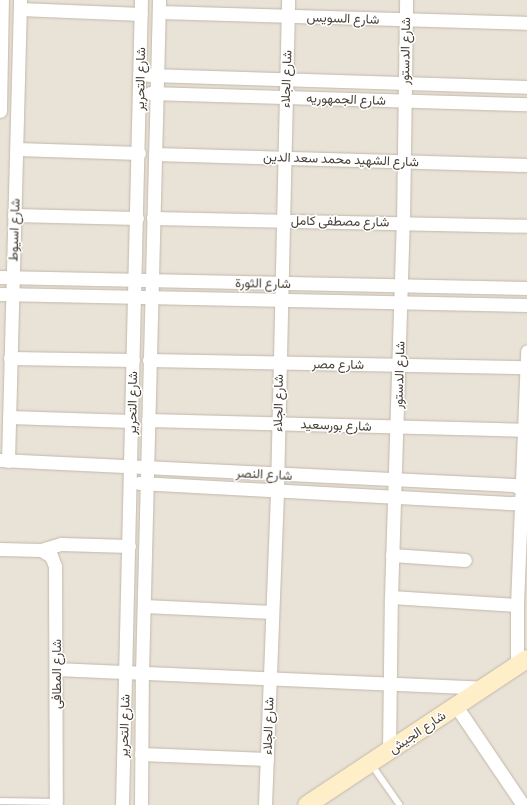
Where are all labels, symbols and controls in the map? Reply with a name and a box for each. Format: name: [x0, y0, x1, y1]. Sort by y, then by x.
street label: شارع السويس: [306, 9, 380, 27]
street label: شارع الدستور: [397, 17, 413, 85]
street label: شارع التحرير: [132, 47, 148, 111]
street label: شارع الجلاء: [277, 50, 295, 108]
street label: شارع الجمهوريه: [306, 90, 386, 108]
street label: شارع الشهيد محمد سعد الدين: [263, 148, 419, 170]
street label: شارع اسيوط: [5, 198, 23, 262]
street label: شارع مصطفى كامل: [291, 212, 389, 230]
street label: شارع الثورة: [235, 275, 291, 291]
street label: شارع الدستور: [390, 341, 408, 409]
street label: شارع مصر: [312, 356, 364, 372]
street label: شارع التحرير: [124, 371, 140, 435]
street label: شارع الجلاء: [270, 374, 286, 432]
street label: شارع بورسعيد: [300, 416, 372, 434]
street label: شارع النصر: [235, 465, 293, 483]
street label: شارع المطافى: [48, 639, 64, 709]
street label: شارع التحرير: [115, 694, 133, 758]
street label: شارع الجلاء: [259, 697, 277, 755]
street label: شارع الجيش: [386, 707, 448, 757]

